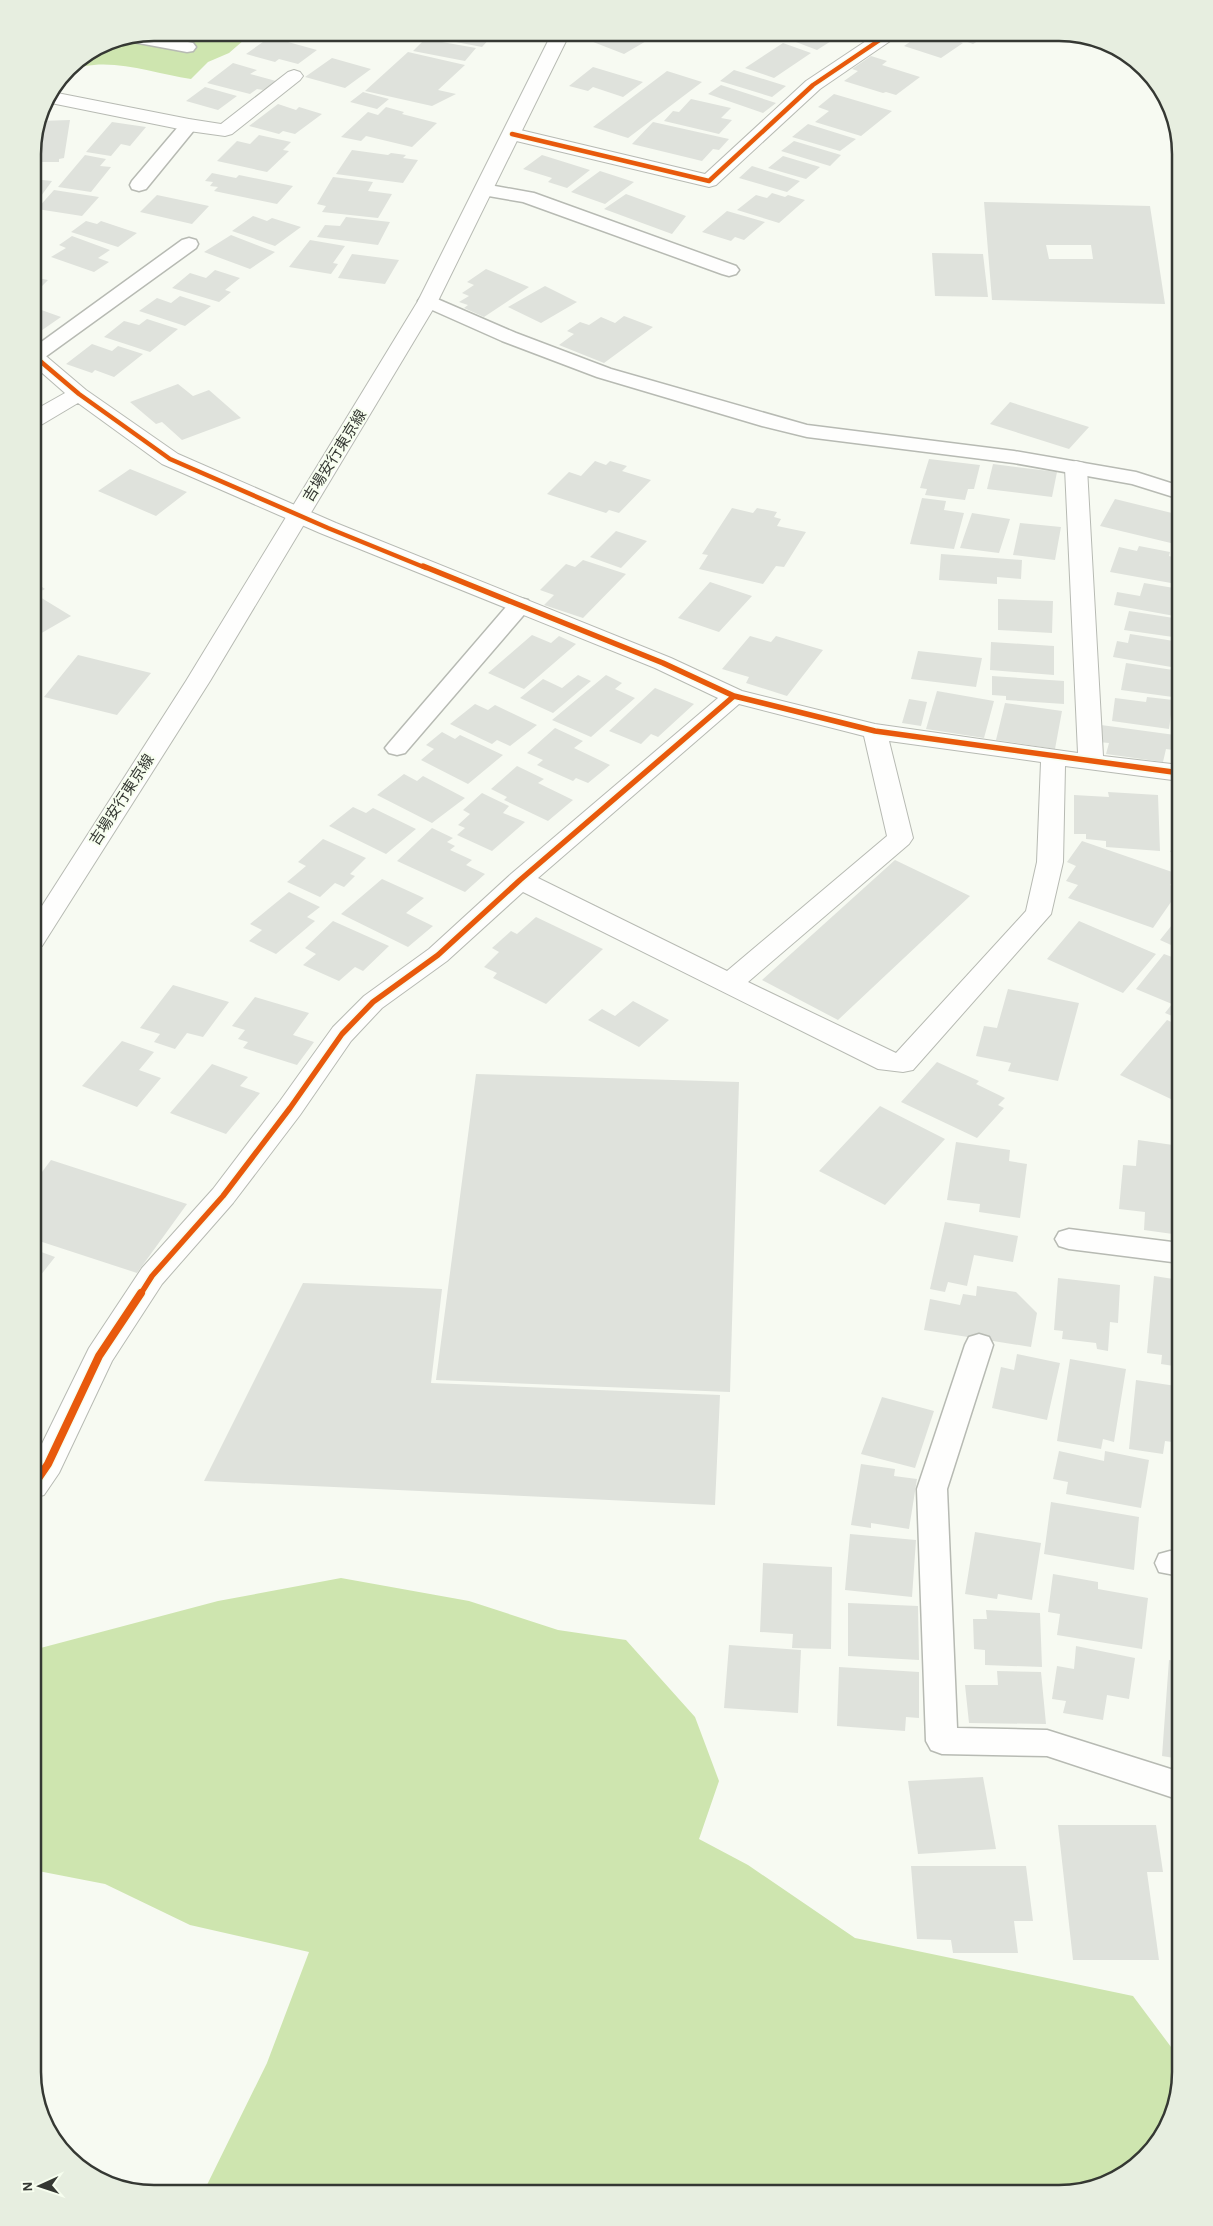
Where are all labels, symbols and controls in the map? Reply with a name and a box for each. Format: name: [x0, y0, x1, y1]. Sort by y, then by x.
street label: 吉場安行東京線: [300, 407, 369, 505]
street label: 吉場安行東京線: [86, 751, 157, 848]
north arrow: [15, 2161, 65, 2211]
text: N: [21, 2181, 35, 2192]

